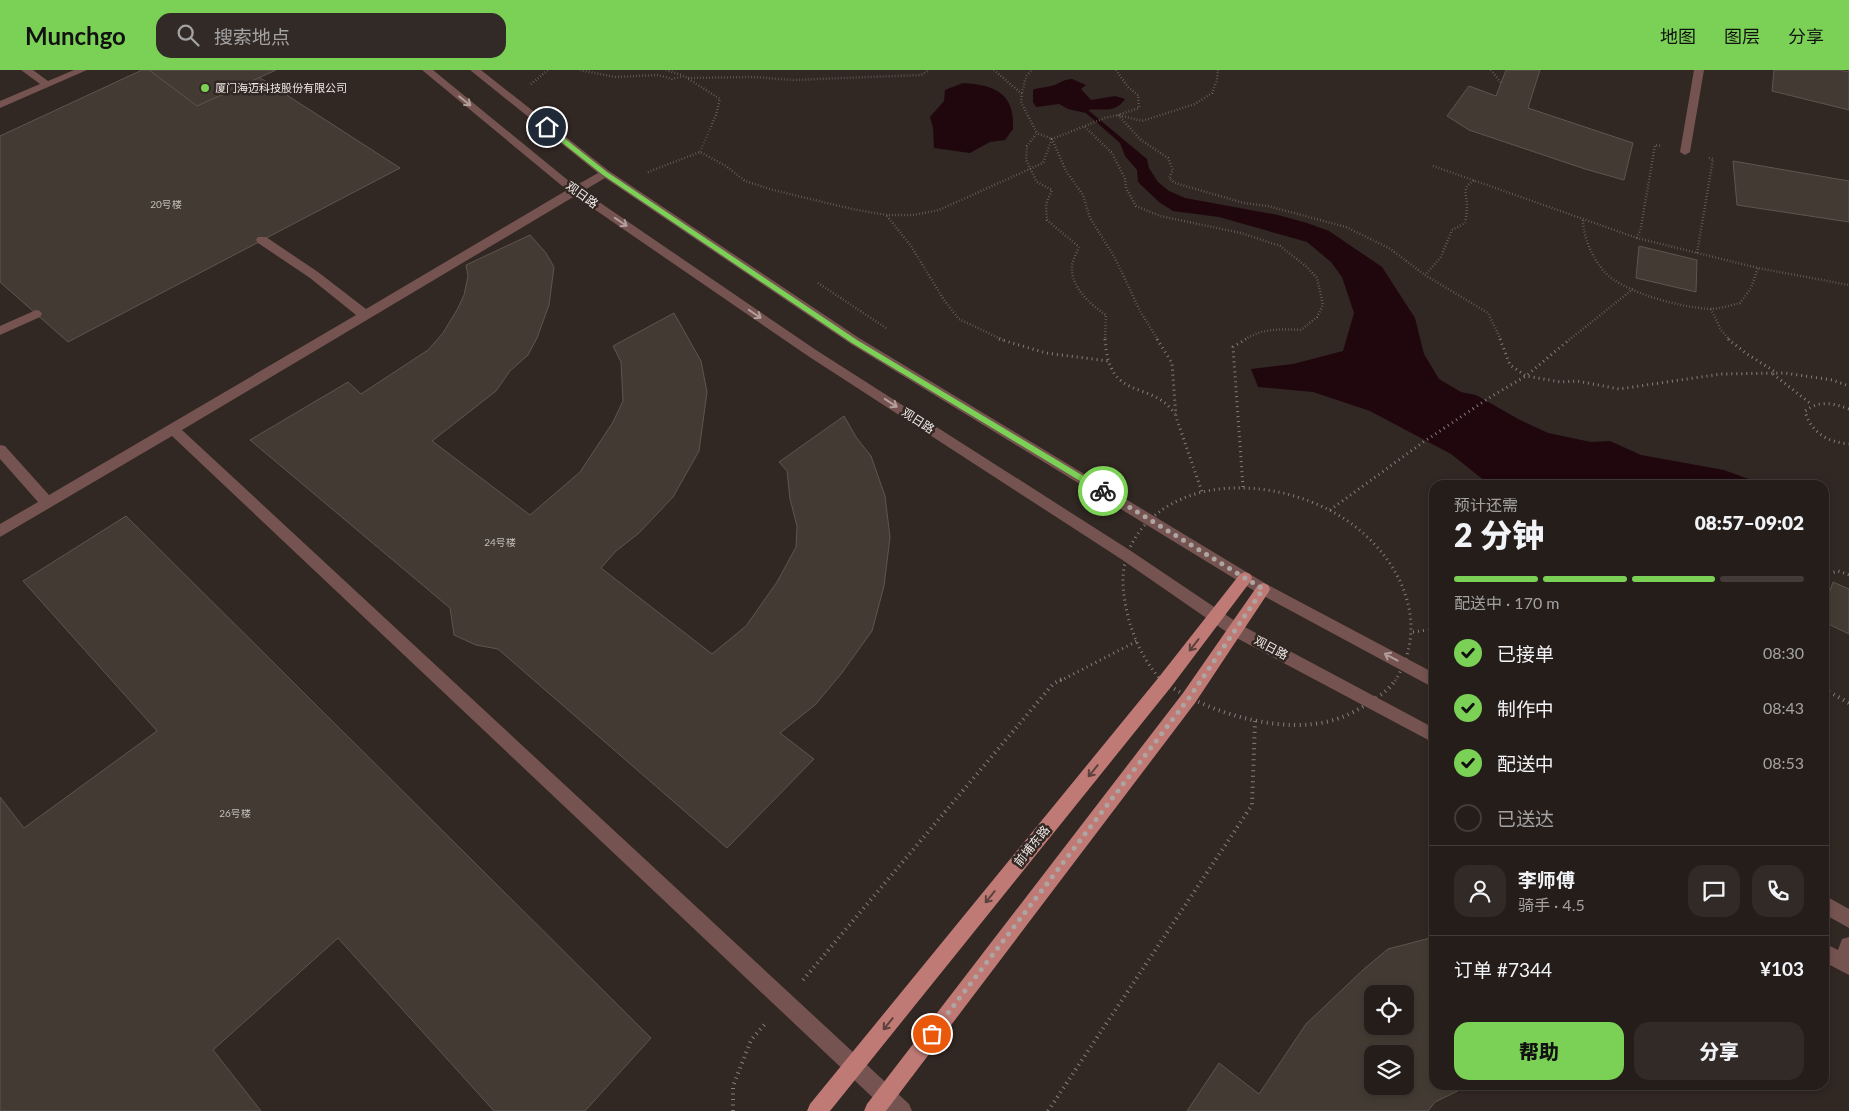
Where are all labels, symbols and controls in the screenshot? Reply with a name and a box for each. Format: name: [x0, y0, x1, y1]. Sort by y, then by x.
search box: [156, 13, 506, 58]
text: Munchgo: [25, 21, 126, 50]
icon: search: [174, 21, 202, 49]
text: 搜索地点: [214, 25, 290, 48]
text: 地图: [1660, 25, 1696, 47]
text: 图层: [1724, 25, 1760, 47]
text: 分享: [1788, 25, 1824, 47]
place label: 厦门海迈科技股份有限公司: [215, 81, 347, 94]
marker: 厦门海迈科技股份有限公司: [199, 82, 211, 94]
one-way arrow: [458, 95, 471, 106]
pin: [526, 106, 568, 148]
icon: home: [533, 113, 561, 141]
street label: 观日路: [563, 178, 601, 211]
house number: 20号楼: [150, 198, 182, 210]
one-way arrow: [613, 217, 627, 227]
one-way arrow: [748, 309, 762, 319]
one-way arrow: [883, 398, 897, 408]
street label: 观日路: [899, 404, 937, 437]
courier: [1078, 466, 1128, 516]
icon: bike: [1089, 477, 1117, 505]
text: 预计还需: [1454, 495, 1518, 514]
text: 08:57–09:02: [1695, 511, 1804, 534]
text: 2 分钟: [1454, 515, 1544, 554]
house number: 24号楼: [484, 536, 516, 548]
text: 配送中 · 170 m: [1454, 593, 1559, 612]
street label: 观日路: [1252, 632, 1291, 663]
one-way arrow: [1189, 638, 1200, 651]
icon: check: [1454, 639, 1482, 667]
text: 已接单: [1497, 642, 1554, 665]
text: 08:30: [1763, 643, 1804, 662]
one-way arrow: [1384, 652, 1399, 661]
icon: check: [1454, 694, 1482, 722]
text: 制作中: [1497, 697, 1554, 720]
text: 08:43: [1763, 698, 1804, 717]
icon: check: [1454, 749, 1482, 777]
text: 配送中: [1497, 752, 1554, 775]
text: 08:53: [1763, 753, 1804, 772]
one-way arrow: [1087, 765, 1098, 778]
house number: 26号楼: [219, 807, 251, 819]
text: 已送达: [1497, 807, 1554, 830]
street label: 前埔东路: [1011, 822, 1053, 869]
button: person: [1454, 865, 1506, 917]
button: chat: [1688, 865, 1740, 917]
button: phone: [1752, 865, 1804, 917]
text: 李师傅: [1518, 868, 1575, 891]
one-way arrow: [985, 891, 996, 904]
text: 骑手 · 4.5: [1518, 895, 1585, 914]
text: ¥103: [1760, 957, 1804, 980]
text: 订单 #7344: [1454, 958, 1552, 981]
map controls: [1364, 985, 1414, 1095]
button: locate: [1364, 985, 1414, 1035]
pin: [911, 1013, 953, 1055]
one-way arrow: [882, 1017, 893, 1030]
icon: bag: [918, 1020, 946, 1048]
button: 帮助: [1454, 1022, 1624, 1080]
button: 分享: [1634, 1022, 1804, 1080]
button: layers: [1364, 1045, 1414, 1095]

